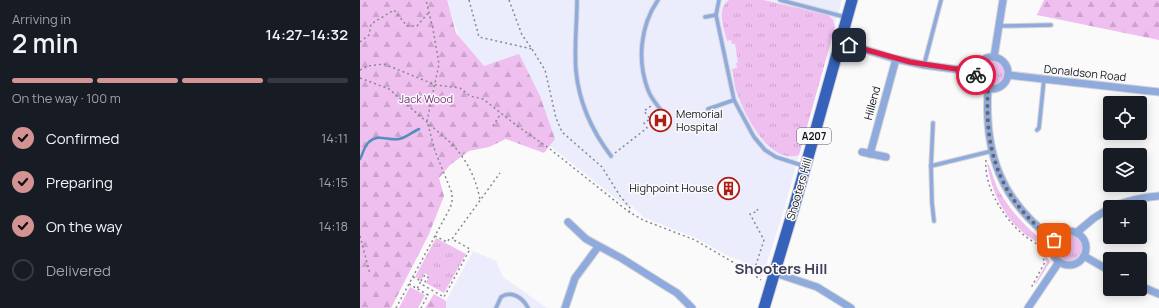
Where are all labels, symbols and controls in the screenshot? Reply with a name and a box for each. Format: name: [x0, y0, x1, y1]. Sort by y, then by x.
text: Arriving in: [12, 10, 71, 28]
text: 14:27–14:32: [266, 24, 348, 45]
text: 2 min: [12, 25, 78, 61]
pin: [832, 28, 866, 62]
icon: home: [838, 34, 860, 56]
courier: [956, 55, 996, 95]
street label: Donaldson Road: [1043, 61, 1127, 84]
icon: bike: [965, 64, 987, 86]
street label: Hillend: [860, 84, 883, 121]
text: On the way · 100 m: [12, 89, 121, 107]
park label: Jack Wood: [399, 91, 453, 106]
map controls: [1103, 96, 1147, 296]
button: locate: [1103, 96, 1147, 140]
place label: Memorial Hospital: [676, 106, 723, 134]
hospital icon: Memorial Hospital: [648, 107, 674, 133]
icon: check: [12, 127, 34, 149]
text: Confirmed: [46, 128, 119, 149]
road number: A207: [797, 128, 831, 144]
text: 14:11: [321, 129, 348, 147]
button: layers: [1103, 148, 1147, 192]
street label: Shooters Hill: [783, 156, 815, 222]
icon: check: [12, 171, 34, 193]
text: Preparing: [46, 172, 113, 193]
text: 14:15: [319, 173, 348, 191]
building icon: Highpoint House: [716, 175, 742, 201]
place label: Highpoint House: [629, 180, 715, 195]
button: +: [1103, 200, 1147, 244]
icon: check: [12, 215, 34, 237]
text: On the way: [46, 216, 122, 237]
text: 14:18: [319, 217, 348, 235]
pin: [1037, 223, 1071, 257]
icon: bag: [1043, 229, 1065, 251]
button: −: [1103, 252, 1147, 296]
district label: Shooters Hill: [734, 258, 828, 279]
text: Delivered: [46, 260, 111, 281]

